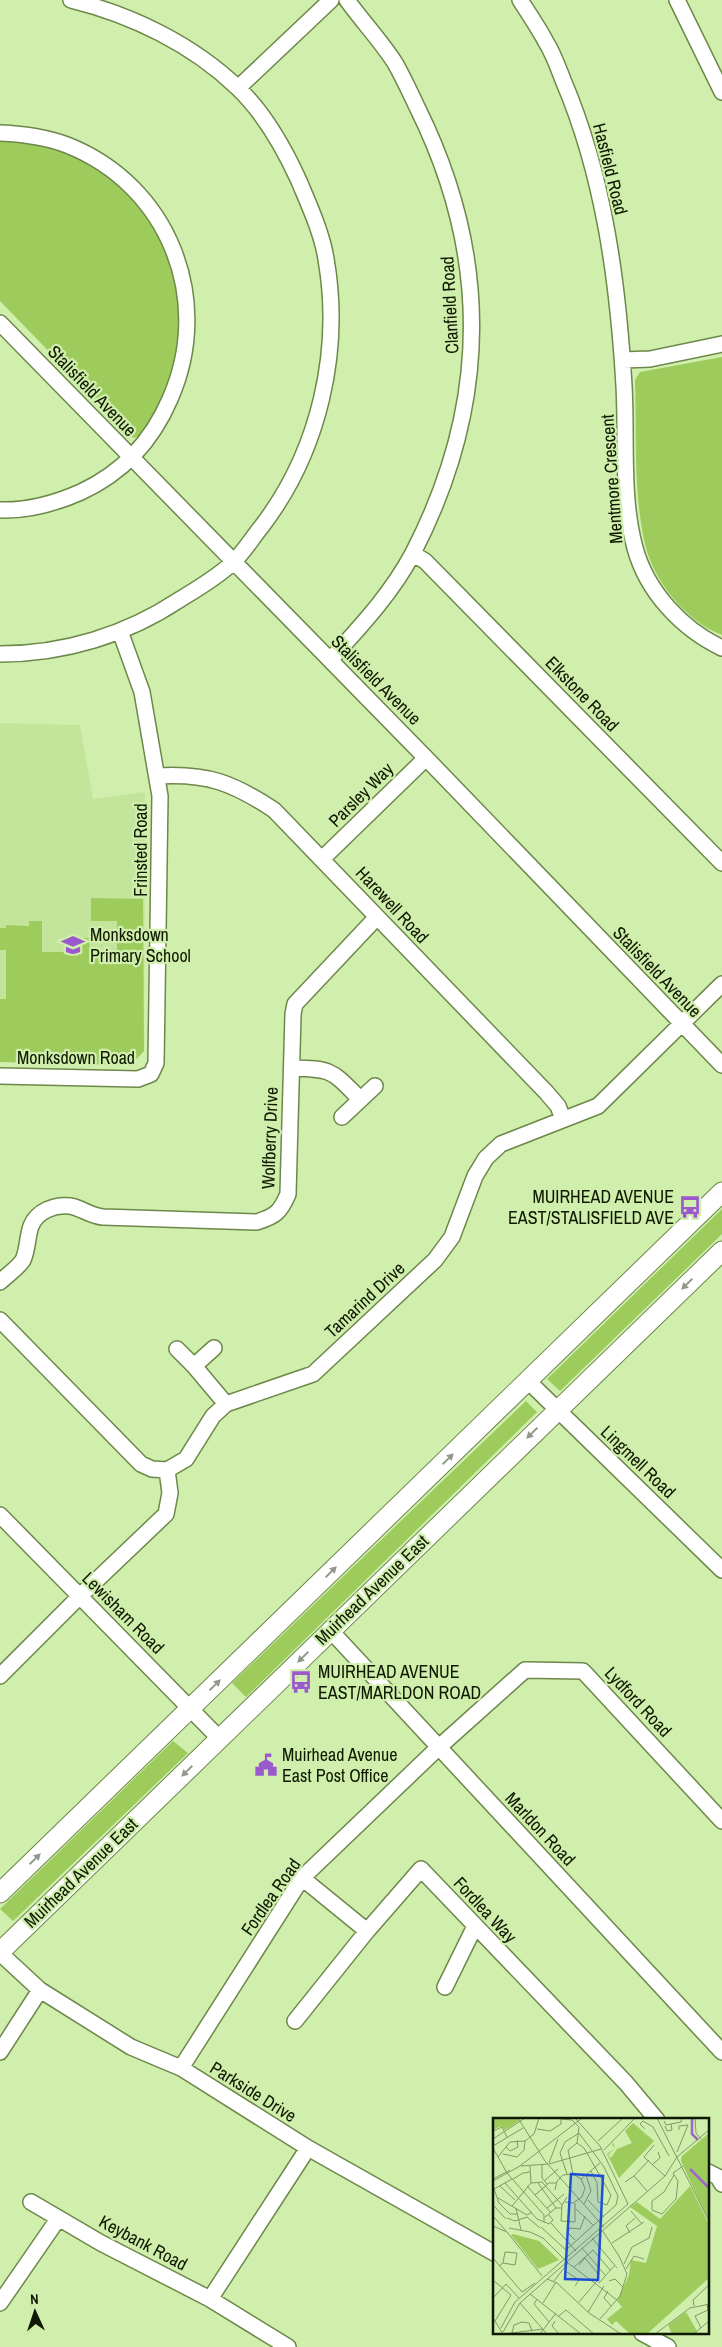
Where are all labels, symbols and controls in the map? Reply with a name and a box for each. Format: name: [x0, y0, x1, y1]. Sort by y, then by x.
street label: Hasfield Road: [587, 120, 634, 217]
street label: Clanfield Road: [434, 256, 465, 354]
street label: Stalisfield Avenue: [42, 340, 142, 442]
street label: Mentmore Crescent: [595, 414, 628, 545]
street label: Stalisfield Avenue: [326, 629, 427, 730]
street label: Elkstone Road: [540, 650, 625, 737]
street label: Parsley Way: [323, 756, 399, 833]
street label: Frinsted Road: [128, 803, 153, 897]
street label: Harewell Road: [350, 861, 435, 949]
street label: Stalisfield Avenue: [607, 921, 707, 1023]
place label: Monksdown Primary School: [90, 922, 191, 968]
school or university icon: Monksdown Primary School: [60, 932, 86, 958]
street label: Monksdown Road: [17, 1045, 135, 1070]
street label: Wolfberry Drive: [255, 1086, 284, 1190]
place label: MUIRHEAD AVENUE EAST/STALISFIELD AVE: [508, 1184, 674, 1230]
bus stop icon: MUIRHEAD AVENUE EAST/STALISFIELD AVE: [677, 1194, 703, 1220]
street label: Tamarind Drive: [319, 1256, 410, 1343]
one-way arrow: [681, 1278, 693, 1290]
street label: Lingmell Road: [595, 1420, 681, 1504]
one-way arrow: [526, 1427, 538, 1439]
one-way arrow: [441, 1453, 453, 1465]
street label: Muirhead Avenue East: [309, 1529, 434, 1650]
street label: Lewisham Road: [77, 1566, 170, 1659]
one-way arrow: [325, 1566, 337, 1578]
one-way arrow: [298, 1651, 310, 1663]
place label: MUIRHEAD AVENUE EAST/MARLDON ROAD: [318, 1659, 481, 1705]
street label: Lydford Road: [599, 1661, 678, 1742]
bus stop icon: MUIRHEAD AVENUE EAST/MARLDON ROAD: [288, 1669, 314, 1695]
one-way arrow: [209, 1680, 221, 1692]
place label: Muirhead Avenue East Post Office: [282, 1742, 397, 1788]
public building icon: Muirhead Avenue East Post Office: [253, 1752, 279, 1778]
one-way arrow: [181, 1765, 193, 1777]
street label: Marldon Road: [500, 1786, 581, 1871]
street label: Muirhead Avenue East: [18, 1812, 143, 1933]
one-way arrow: [29, 1853, 41, 1865]
street label: Fordlea Road: [235, 1853, 306, 1940]
street label: Fordlea Way: [448, 1871, 523, 1949]
street label: Parkside Drive: [205, 2055, 301, 2128]
inset map: [493, 2118, 710, 2334]
street label: Keybank Road: [95, 2209, 192, 2276]
north arrow: [10, 2287, 60, 2337]
text: N: [30, 2290, 39, 2308]

